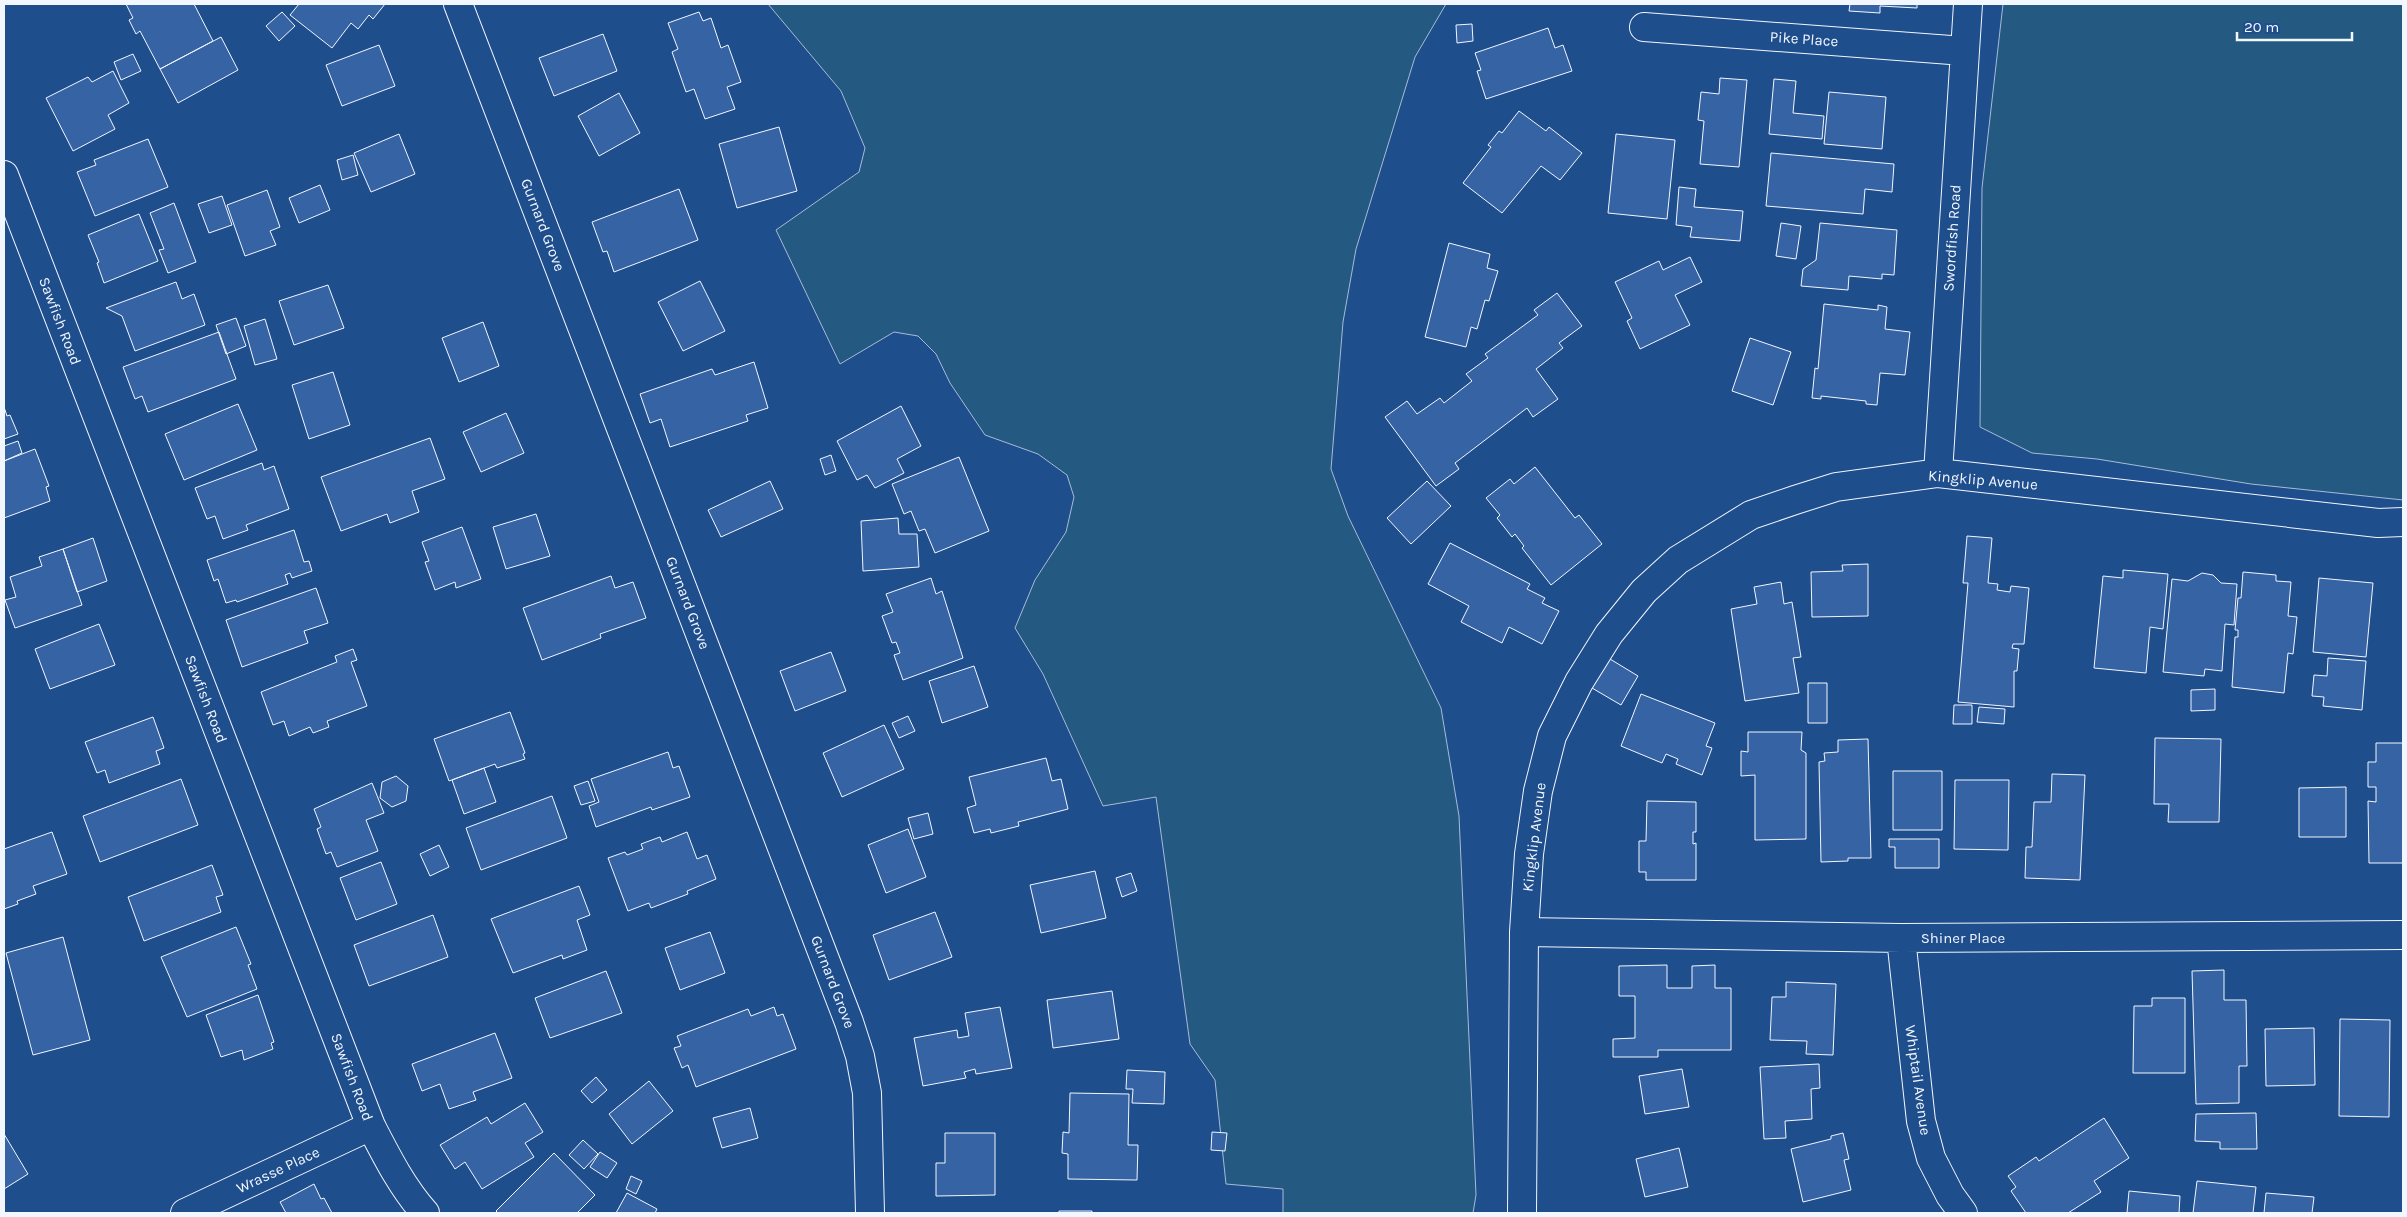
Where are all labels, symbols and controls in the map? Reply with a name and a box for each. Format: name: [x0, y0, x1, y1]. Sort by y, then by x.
scale bar: [2237, 10, 2352, 42]
text: 20 m: [2244, 18, 2279, 36]
street label: Pike Place: [1769, 28, 1839, 50]
street label: Gurnard Grove: [517, 176, 569, 274]
street label: Swordfish Road: [1939, 184, 1965, 292]
street label: Sawfish Road: [35, 274, 85, 368]
street label: Kingklip Avenue: [1927, 466, 2039, 494]
street label: Gurnard Grove: [662, 554, 714, 652]
street label: Sawfish Road: [181, 652, 231, 746]
street label: Kingklip Avenue: [1518, 781, 1550, 893]
street label: Shiner Place: [1921, 929, 2005, 947]
street label: Gurnard Grove: [807, 933, 859, 1031]
street label: Whiptail Avenue: [1901, 1024, 1935, 1136]
street label: Sawfish Road: [327, 1030, 377, 1124]
street label: Wrasse Place: [233, 1143, 323, 1197]

